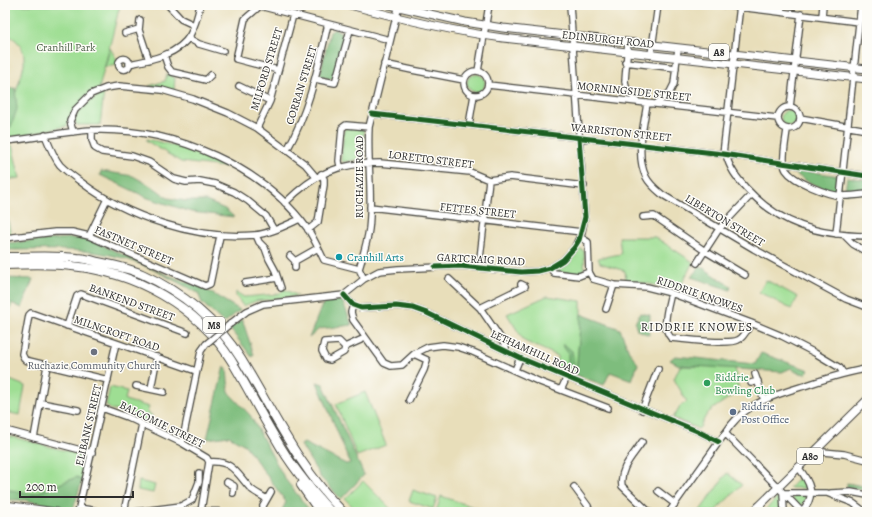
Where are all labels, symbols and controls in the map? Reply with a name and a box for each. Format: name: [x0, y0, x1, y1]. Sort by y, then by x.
street label: MILFORD STREET: [247, 26, 286, 112]
street label: EDINBURGH ROAD: [561, 27, 655, 52]
park label: Cranhill Park: [36, 40, 96, 55]
street label: CORRAN STREET: [282, 44, 321, 126]
road number: A8: [709, 44, 729, 60]
street label: MORNINGSIDE STREET: [576, 78, 692, 105]
street label: WARRISTON STREET: [569, 120, 672, 145]
street label: RUCHAZIE ROAD: [352, 135, 367, 218]
street label: LORETTO STREET: [387, 147, 474, 172]
street label: LIBERTON STREET: [682, 191, 767, 250]
street label: FETTES STREET: [439, 199, 517, 222]
street label: FASTNET STREET: [92, 222, 175, 269]
place label: Cranhill Arts: [347, 250, 404, 265]
street label: GARTCRAIG ROAD: [437, 250, 526, 269]
marker: Cranhill Arts: [334, 252, 344, 262]
street label: RIDDRIE KNOWES: [655, 273, 745, 316]
street label: BANKEND STREET: [87, 280, 177, 325]
street label: MILNCROFT ROAD: [72, 312, 162, 355]
road number: M8: [203, 317, 225, 333]
district label: RIDDRIE KNOWES: [641, 319, 753, 335]
street label: LETHAMHILL ROAD: [488, 326, 582, 379]
marker: Ruchazie Community Church: [89, 347, 99, 357]
place label: Ruchazie Community Church: [28, 358, 161, 373]
place label: Riddrie Bowling Club: [715, 370, 776, 398]
marker: Riddrie Bowling Club: [702, 378, 712, 388]
street label: ELIBANK STREET: [72, 383, 105, 467]
street label: BALCOMIE STREET: [117, 397, 207, 451]
place label: Riddrie Post Office: [741, 399, 789, 427]
marker: Riddrie Post Office: [728, 407, 738, 417]
road number: A80: [797, 448, 823, 464]
scale bar: [20, 473, 133, 499]
text: 200 m: [26, 479, 57, 495]

